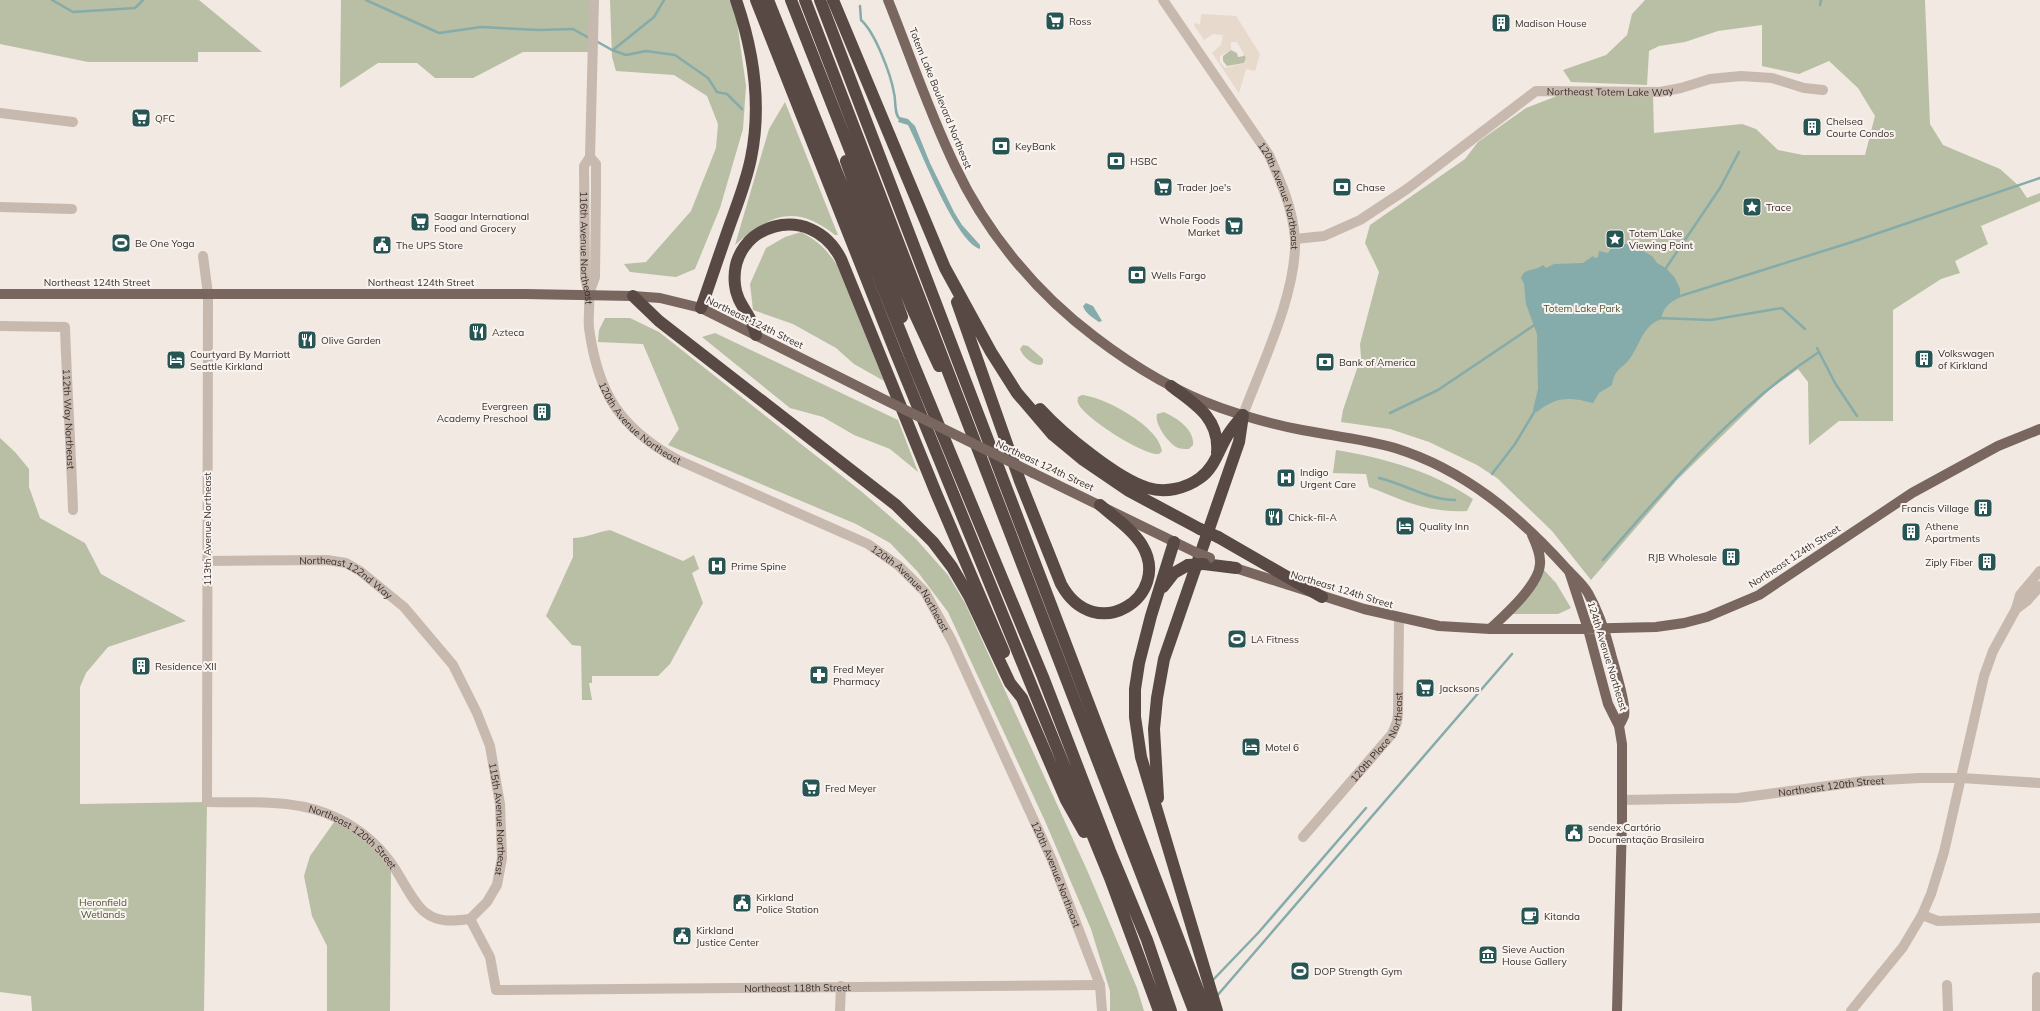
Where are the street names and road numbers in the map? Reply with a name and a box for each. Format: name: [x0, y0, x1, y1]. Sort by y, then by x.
street label: Totem Lake Boulevard Northeast: [906, 26, 975, 171]
street label: Northeast Totem Lake Way: [1547, 83, 1675, 99]
street label: 120th Avenue Northeast: [1255, 139, 1301, 250]
street label: 116th Avenue Northeast: [577, 191, 595, 305]
street label: Northeast 124th Street: [44, 276, 151, 289]
street label: Northeast 124th Street: [368, 276, 475, 289]
street label: Northeast 124th Street: [704, 293, 806, 352]
street label: 112th Way Northeast: [60, 368, 77, 470]
street label: 120th Avenue Northeast: [596, 380, 683, 468]
street label: Northeast 124th Street: [994, 437, 1096, 494]
street label: 113th Avenue Northeast: [201, 472, 214, 586]
street label: Northeast 124th Street: [1746, 522, 1843, 591]
street label: 120th Avenue Northeast: [868, 542, 952, 635]
street label: Northeast 122nd Way: [299, 554, 396, 602]
street label: Northeast 124th Street: [1289, 568, 1395, 611]
street label: 124th Avenue Northeast: [1585, 600, 1631, 713]
street label: 120th Place Northeast: [1347, 692, 1405, 785]
street label: 115th Avenue Northeast: [486, 762, 508, 877]
street label: Northeast 120th Street: [1777, 774, 1885, 800]
street label: Northeast 120th Street: [307, 802, 400, 872]
street label: 120th Avenue Northeast: [1028, 819, 1083, 930]
street label: Northeast 118th Street: [744, 981, 851, 995]

